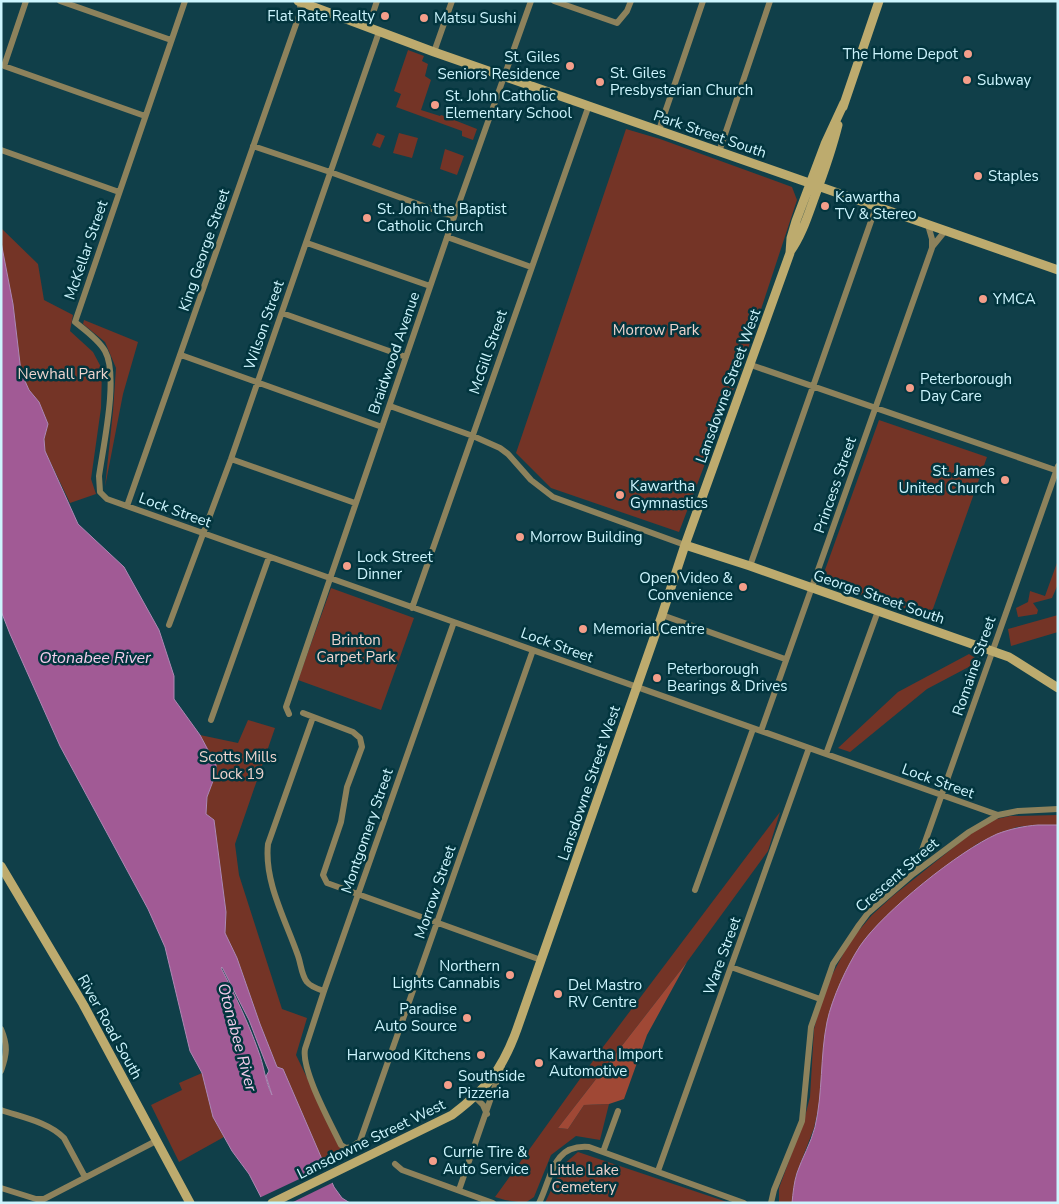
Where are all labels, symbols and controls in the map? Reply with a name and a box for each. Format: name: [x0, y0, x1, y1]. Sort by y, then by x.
place label: Flat Rate Realty: [267, 6, 375, 26]
place label: Matsu Sushi: [434, 8, 516, 28]
marker: Flat Rate Realty: [379, 10, 391, 22]
marker: Matsu Sushi: [418, 12, 430, 24]
place label: The Home Depot: [843, 44, 959, 64]
place label: St. Giles Seniors Residence: [438, 47, 560, 84]
marker: The Home Depot: [962, 48, 974, 60]
marker: St. Giles Seniors Residence: [564, 60, 576, 72]
place label: St. Giles Presbysterian Church: [610, 63, 753, 100]
place label: Subway: [977, 70, 1032, 90]
marker: Subway: [961, 74, 973, 86]
marker: St. Giles Presbysterian Church: [594, 76, 606, 88]
place label: St. John Catholic Elementary School: [445, 86, 572, 123]
marker: St. John Catholic Elementary School: [429, 99, 441, 111]
street label: Park Street South: [651, 105, 769, 163]
place label: Staples: [988, 166, 1039, 186]
marker: Staples: [972, 170, 984, 182]
street label: King George Street: [174, 185, 235, 314]
place label: Kawartha TV & Stereo: [835, 187, 917, 224]
street label: McKellar Street: [60, 197, 113, 302]
place label: St. John the Baptist Catholic Church: [377, 199, 507, 236]
marker: Kawartha TV & Stereo: [819, 200, 831, 212]
marker: St. John the Baptist Catholic Church: [361, 212, 373, 224]
street label: Wilson Street: [239, 277, 289, 372]
street label: Braidwood Avenue: [364, 289, 424, 417]
place label: YMCA: [992, 289, 1036, 309]
marker: YMCA: [977, 293, 989, 305]
street label: Lansdowne Street West: [691, 305, 765, 466]
street label: McGill Street: [464, 307, 512, 397]
park label: Morrow Park: [613, 320, 700, 340]
park label: Newhall Park: [18, 364, 109, 384]
place label: Peterborough Day Care: [920, 369, 1012, 406]
marker: Peterborough Day Care: [904, 382, 916, 394]
street label: Princess Street: [809, 433, 861, 536]
place label: St. James United Church: [899, 461, 995, 498]
marker: St. James United Church: [999, 474, 1011, 486]
place label: Kawartha Gymnastics: [630, 476, 708, 513]
street label: Lock Street: [136, 488, 215, 533]
marker: Kawartha Gymnastics: [614, 489, 626, 501]
place label: Morrow Building: [530, 527, 642, 547]
marker: Morrow Building: [514, 531, 526, 543]
place label: Lock Street Dinner: [357, 547, 433, 584]
marker: Lock Street Dinner: [341, 560, 353, 572]
street label: George Street South: [811, 565, 947, 629]
place label: Open Video & Convenience: [639, 568, 734, 605]
marker: Open Video & Convenience: [737, 581, 749, 593]
street label: Romaine Street: [948, 613, 1001, 718]
place label: Memorial Centre: [593, 619, 705, 639]
street label: Lock Street: [518, 623, 597, 668]
marker: Memorial Centre: [577, 623, 589, 635]
park label: Brinton Carpet Park: [317, 630, 396, 667]
water label: Otonabee River: [39, 647, 152, 669]
place label: Peterborough Bearings & Drives: [667, 659, 787, 696]
marker: Peterborough Bearings & Drives: [651, 672, 663, 684]
street label: Lansdowne Street West: [553, 702, 625, 863]
park label: Scotts Mills Lock 19: [199, 747, 277, 784]
street label: Lock Street: [899, 759, 978, 804]
street label: Montgomery Street: [336, 765, 398, 896]
street label: Crescent Street: [851, 833, 943, 917]
street label: Morrow Street: [410, 842, 461, 941]
street label: Ware Street: [699, 914, 746, 998]
place label: Northern Lights Cannabis: [393, 956, 500, 993]
marker: Northern Lights Cannabis: [504, 969, 516, 981]
street label: River Road South: [73, 971, 147, 1083]
place label: Del Mastro RV Centre: [568, 975, 642, 1012]
water label: Otonabee River: [212, 981, 262, 1095]
marker: Del Mastro RV Centre: [552, 988, 564, 1000]
place label: Paradise Auto Source: [374, 999, 457, 1036]
marker: Paradise Auto Source: [461, 1012, 473, 1024]
place label: Kawartha Import Automotive: [549, 1044, 664, 1081]
place label: Harwood Kitchens: [347, 1045, 471, 1065]
marker: Harwood Kitchens: [475, 1049, 487, 1061]
marker: Kawartha Import Automotive: [533, 1057, 545, 1069]
place label: Southside Pizzeria: [458, 1066, 525, 1103]
marker: Southside Pizzeria: [442, 1079, 454, 1091]
street label: Lansdowne Street West: [294, 1094, 449, 1184]
place label: Currie Tire & Auto Service: [443, 1142, 529, 1179]
marker: Currie Tire & Auto Service: [427, 1155, 439, 1167]
park label: Little Lake Cemetery: [549, 1160, 619, 1197]

